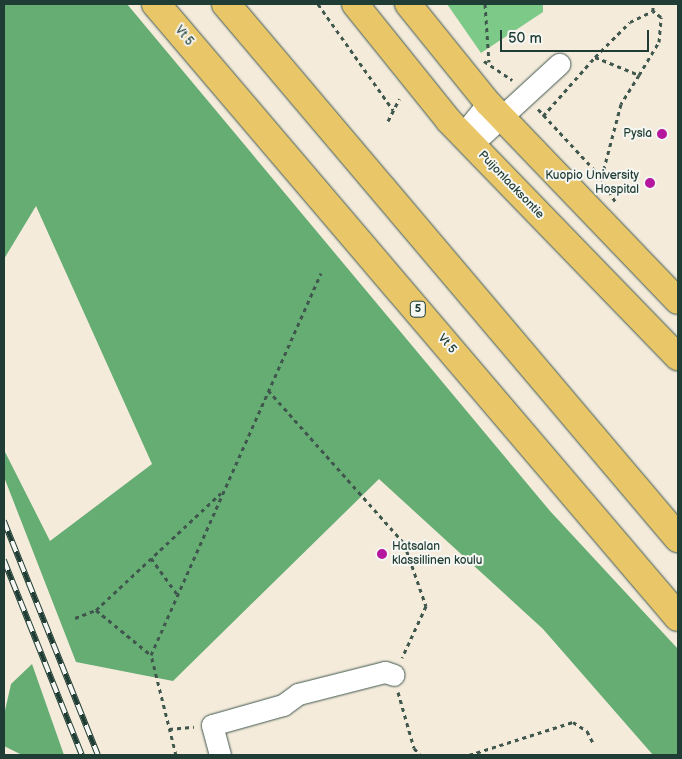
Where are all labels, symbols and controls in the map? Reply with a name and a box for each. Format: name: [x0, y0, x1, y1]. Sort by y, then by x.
scale bar: [502, 20, 651, 52]
street label: Vt 5: [172, 23, 196, 49]
text: 50 m: [508, 29, 542, 48]
place label: Pysla: [623, 127, 652, 141]
marker: Pysla: [656, 128, 668, 140]
street label: Puijonlaaksontie: [475, 148, 547, 222]
place label: Kuopio University Hospital: [545, 169, 639, 197]
marker: Kuopio University Hospital: [643, 176, 657, 190]
road number: 5: [409, 300, 427, 318]
street label: Vt 5: [435, 331, 459, 357]
place label: Hatsalan klassillinen koulu: [392, 540, 482, 568]
marker: Hatsalan klassillinen koulu: [376, 548, 388, 560]

